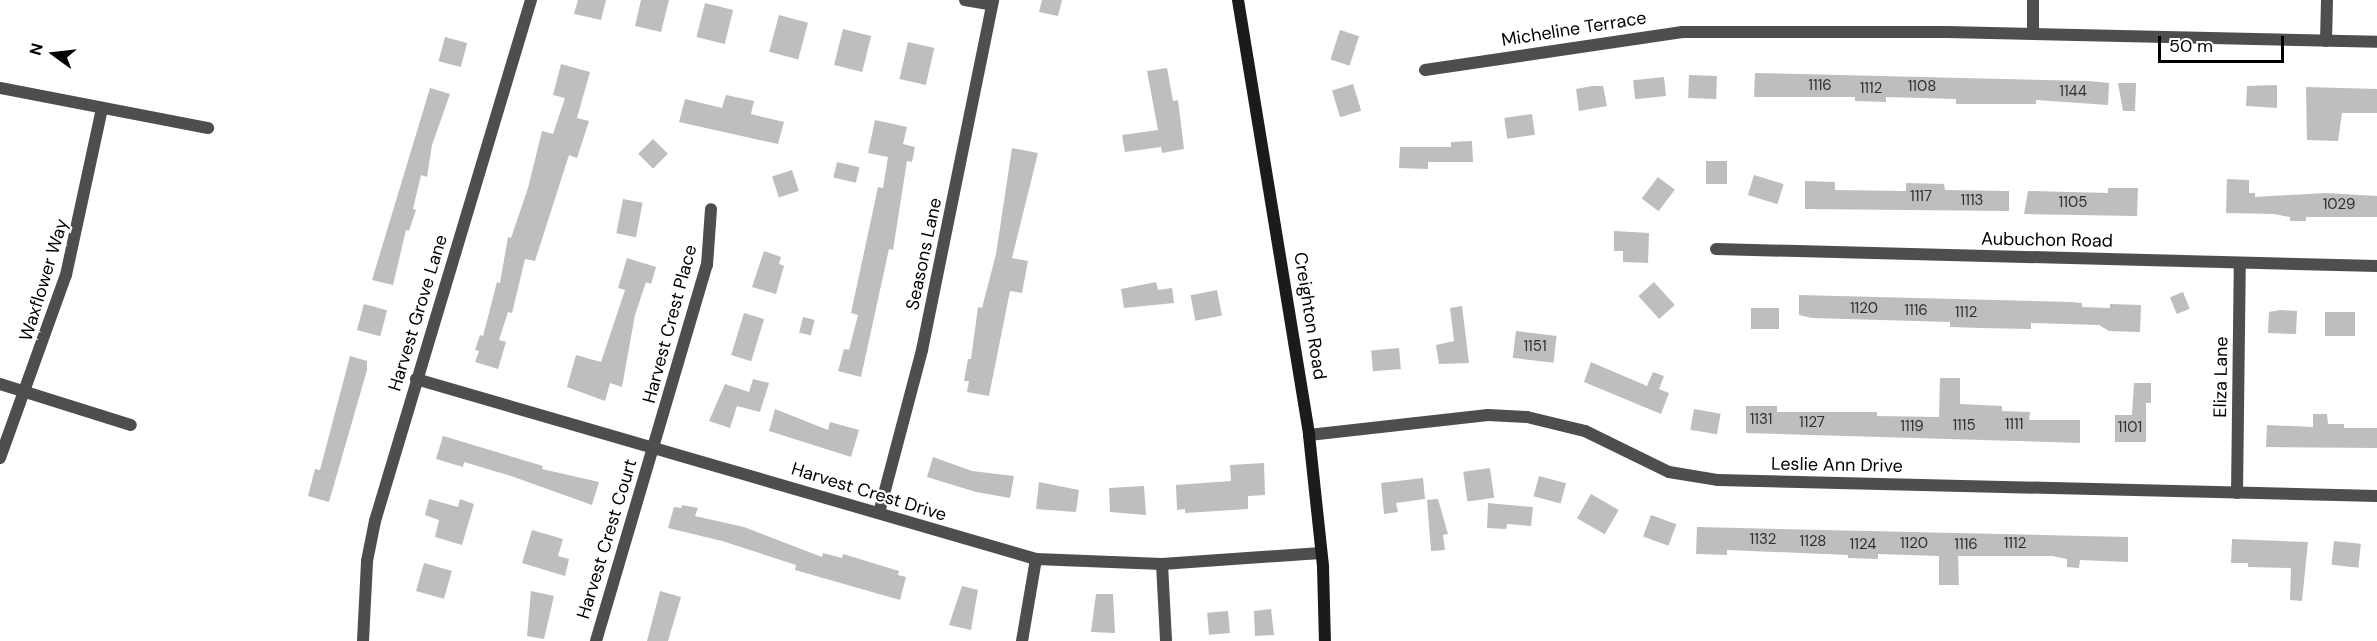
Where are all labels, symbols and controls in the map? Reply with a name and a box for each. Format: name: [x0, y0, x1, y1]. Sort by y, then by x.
street label: Micheline Terrace: [1500, 7, 1648, 51]
north arrow: [24, 24, 84, 84]
scale bar: [2161, 24, 2287, 62]
text: 50 m: [2169, 34, 2213, 58]
text: N: [24, 41, 48, 58]
house number: 1116: [1808, 77, 1832, 95]
house number: 1108: [1908, 78, 1936, 96]
house number: 1112: [1860, 80, 1882, 98]
house number: 1144: [2059, 83, 2087, 101]
house number: 1117: [1910, 188, 1932, 206]
house number: 1113: [1961, 192, 1983, 210]
house number: 1105: [2059, 194, 2087, 212]
street label: Seasons Lane: [902, 196, 946, 312]
house number: 1029: [2323, 196, 2355, 214]
street label: Waxflower Way: [15, 216, 73, 344]
street label: Aubuchon Road: [1981, 228, 2113, 252]
street label: Harvest Grove Lane: [384, 232, 452, 394]
street label: Harvest Crest Place: [638, 242, 702, 406]
street label: Creighton Road: [1289, 251, 1331, 381]
house number: 1120: [1850, 300, 1878, 318]
house number: 1116: [1904, 302, 1928, 320]
house number: 1112: [1955, 304, 1977, 322]
street label: Eliza Lane: [2209, 336, 2233, 418]
house number: 1151: [1523, 338, 1547, 356]
house number: 1131: [1750, 411, 1772, 429]
house number: 1127: [1799, 414, 1825, 432]
house number: 1111: [2005, 416, 2023, 434]
house number: 1115: [1952, 417, 1976, 435]
house number: 1119: [1900, 418, 1924, 436]
house number: 1101: [2118, 419, 2142, 437]
street label: Leslie Ann Drive: [1771, 453, 1903, 477]
street label: Harvest Crest Court: [572, 456, 642, 622]
street label: Harvest Crest Drive: [789, 458, 949, 526]
house number: 1132: [1750, 531, 1776, 549]
house number: 1128: [1800, 533, 1826, 551]
house number: 1120: [1900, 535, 1928, 553]
house number: 1112: [2004, 535, 2026, 553]
house number: 1124: [1850, 536, 1876, 554]
house number: 1116: [1954, 536, 1978, 554]

